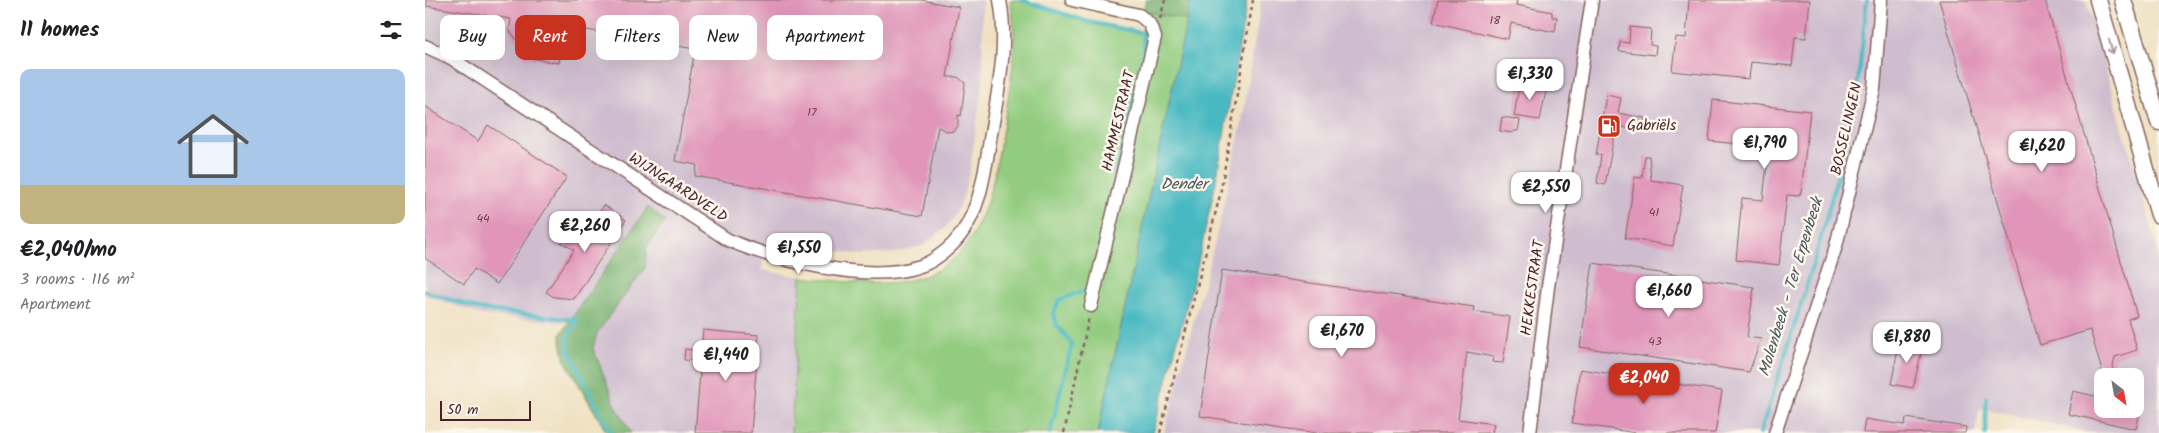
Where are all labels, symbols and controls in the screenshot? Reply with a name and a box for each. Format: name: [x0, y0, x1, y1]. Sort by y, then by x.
house number: 18: [1490, 11, 1501, 30]
text: 11 homes: [20, 14, 99, 47]
chip: Buy: [440, 15, 505, 60]
chip: Rent: [515, 15, 586, 60]
chip: Filters: [596, 15, 679, 60]
chip: New: [689, 15, 757, 60]
chip: Apartment: [767, 15, 883, 60]
icon: filters: [377, 16, 405, 44]
one-way arrow: [2107, 38, 2116, 54]
pin: €1,330: [1489, 58, 1571, 101]
text: €1,330: [1508, 62, 1552, 87]
street label: HAMMESTRAAT: [1096, 66, 1143, 174]
street label: BOSSELINGEN: [1825, 80, 1869, 178]
icon: home: [168, 101, 258, 191]
house number: 17: [807, 103, 817, 122]
fuel station icon: Gabriëls: [1596, 113, 1622, 139]
place label: Gabriëls: [1627, 114, 1677, 138]
pin: €1,790: [1724, 128, 1806, 170]
pin: €1,620: [2001, 130, 2083, 173]
text: €1,790: [1743, 131, 1787, 156]
text: €1,620: [2019, 134, 2065, 159]
street label: WIJNGAARDVELD: [624, 147, 733, 229]
water label: Dender: [1161, 172, 1211, 197]
pin: €2,550: [1505, 172, 1587, 214]
text: €2,550: [1522, 175, 1570, 200]
water label: Molenbeek - Ter Erpenbeek: [1752, 192, 1831, 380]
house number: 41: [1649, 203, 1659, 222]
house number: 44: [476, 209, 490, 228]
pin: €2,260: [544, 210, 626, 253]
text: €2,260: [560, 214, 610, 239]
pin: €1,550: [758, 232, 840, 275]
text: €2,040/mo: [20, 234, 117, 267]
text: €1,550: [777, 236, 821, 261]
street label: HEKKESTRAAT: [1514, 237, 1552, 337]
text: 3 rooms · 116 m²: [20, 267, 135, 292]
pin: €1,660: [1628, 276, 1710, 318]
text: €1,660: [1647, 279, 1691, 304]
text: Apartment: [20, 292, 91, 317]
pin: €1,670: [1301, 316, 1383, 358]
text: €1,670: [1320, 319, 1364, 344]
pin: €1,880: [1866, 322, 1948, 364]
text: €1,880: [1884, 325, 1930, 350]
house number: 43: [1648, 332, 1662, 351]
pin: €1,440: [685, 340, 767, 382]
text: €1,440: [704, 343, 748, 368]
pin: €2,040: [1603, 362, 1685, 405]
text: €2,040: [1620, 366, 1668, 391]
north arrow: [2094, 368, 2144, 418]
map controls: [2094, 368, 2144, 418]
scale bar: [440, 398, 531, 421]
text: 50 m: [447, 399, 478, 421]

